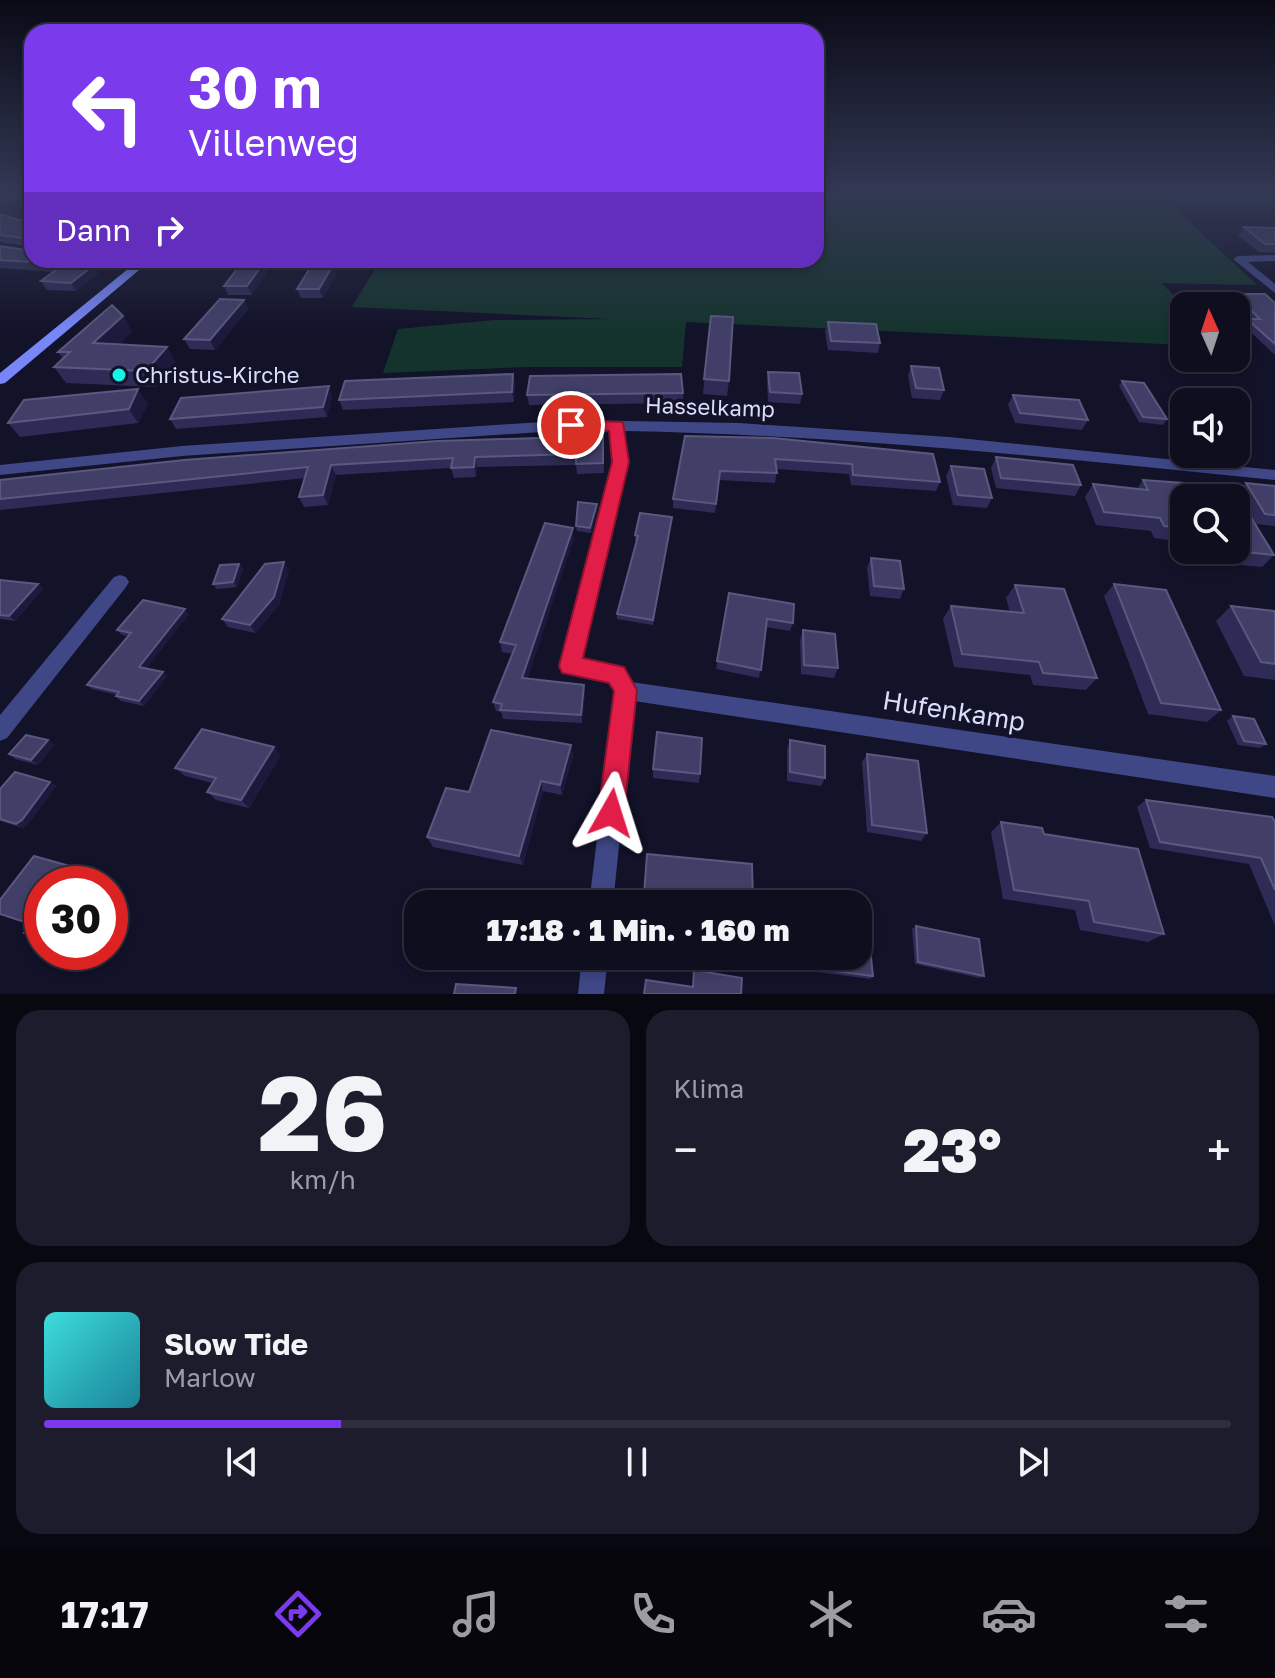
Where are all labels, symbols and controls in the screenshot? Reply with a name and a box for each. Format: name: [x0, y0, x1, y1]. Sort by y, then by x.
text: 30 m: [188, 53, 322, 120]
icon: left: [56, 56, 160, 160]
text: Villenweg: [188, 121, 359, 164]
icon: right: [147, 208, 191, 252]
text: Dann: [56, 212, 131, 248]
north arrow: [1170, 292, 1250, 372]
map controls: [1170, 292, 1250, 564]
place label: Christus-Kirche: [135, 361, 299, 388]
marker: Christus-Kirche: [110, 366, 128, 384]
button: sound: [1170, 388, 1250, 468]
pin: [537, 391, 605, 459]
street label: Hasselkamp: [645, 391, 775, 422]
icon: arrive: [549, 403, 593, 447]
button: search: [1170, 484, 1250, 564]
street label: Hufenkamp: [881, 684, 1028, 737]
position arrow: [569, 771, 653, 855]
speed limit sign: 30: [24, 866, 128, 970]
text: 17:18 · 1 Min. · 160 m: [486, 912, 790, 948]
text: 26: [258, 1049, 387, 1174]
text: Klima: [674, 1073, 744, 1104]
text: 23°: [903, 1113, 1001, 1185]
text: −: [674, 1123, 698, 1176]
text: +: [1207, 1123, 1231, 1176]
text: km/h: [290, 1164, 356, 1195]
text: Slow Tide: [164, 1326, 308, 1362]
text: Marlow: [164, 1362, 256, 1393]
icon: previous: [220, 1440, 264, 1484]
icon: pause: [615, 1440, 659, 1484]
icon: next: [1011, 1440, 1055, 1484]
icon: directions: [270, 1586, 326, 1642]
icon: music: [448, 1586, 504, 1642]
icon: phone: [625, 1586, 681, 1642]
icon: climate: [803, 1586, 859, 1642]
icon: car: [981, 1586, 1037, 1642]
icon: filters: [1158, 1586, 1214, 1642]
text: 17:17: [61, 1593, 149, 1636]

